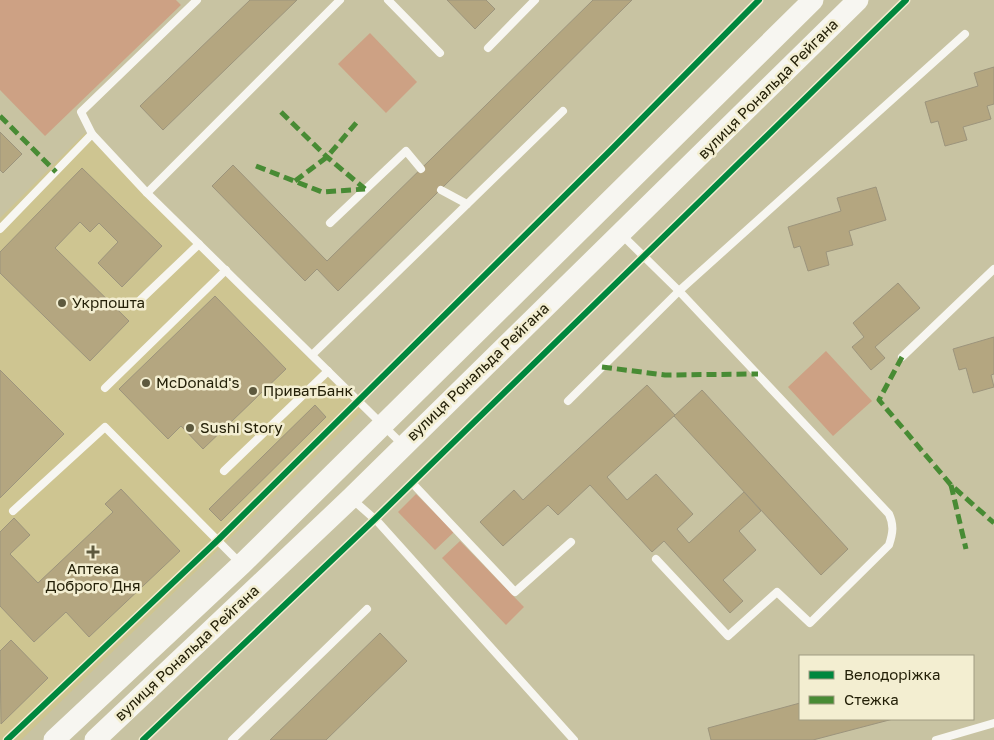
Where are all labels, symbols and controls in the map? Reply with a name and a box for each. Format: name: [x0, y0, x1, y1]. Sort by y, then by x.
street label: вулиця Рональда Рейгана: [694, 15, 841, 162]
place label: Укрпошта: [72, 293, 145, 311]
marker: Укрпошта: [56, 297, 68, 309]
street label: вулиця Рональда Рейгана: [403, 299, 552, 444]
place label: McDonald's: [156, 373, 239, 391]
marker: McDonald's: [140, 377, 152, 389]
place label: ПриватБанк: [263, 381, 353, 399]
marker: ПриватБанк: [247, 385, 259, 397]
place label: Sushi Story: [200, 418, 283, 436]
marker: Sushi Story: [184, 422, 196, 434]
marker: Аптека Доброго Дня: [87, 546, 99, 558]
place label: Аптека Доброго Дня: [45, 559, 141, 594]
street label: вулиця Рональда Рейгана: [110, 581, 262, 724]
legend: [799, 655, 974, 720]
text: Велодоріжка: [844, 665, 941, 683]
text: Стежка: [844, 690, 899, 708]

